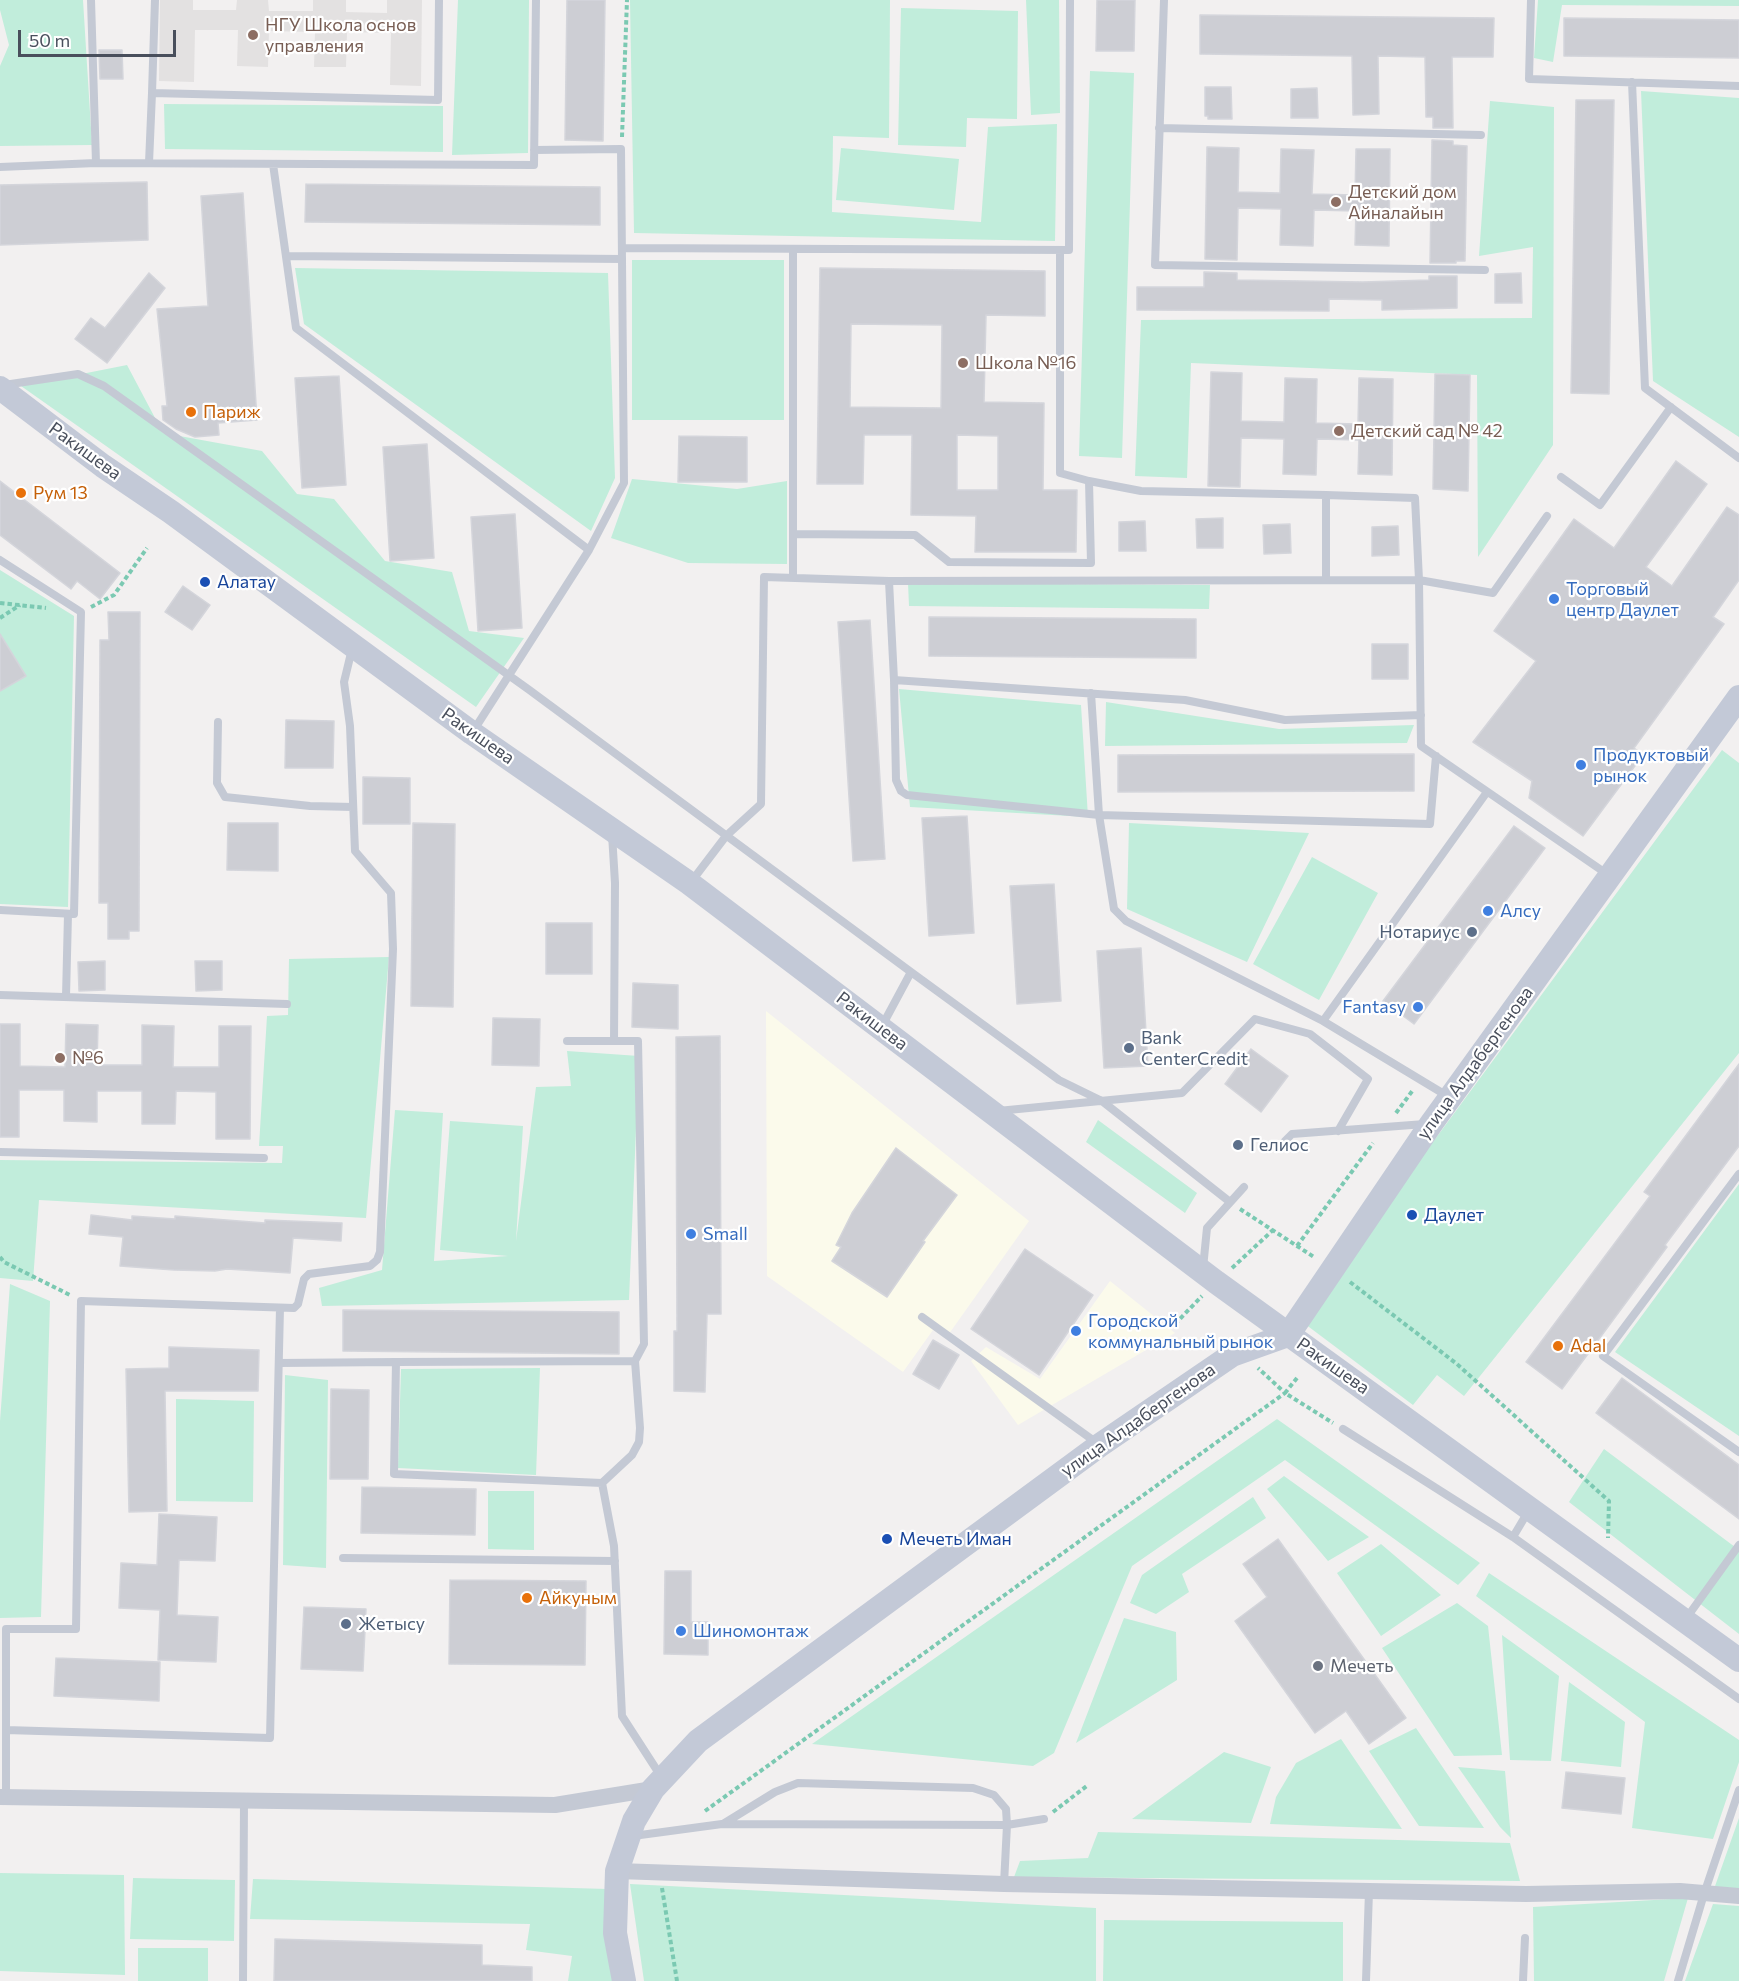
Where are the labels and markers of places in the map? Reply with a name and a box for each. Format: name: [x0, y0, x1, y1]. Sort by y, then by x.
place label: НГУ Школа основ управления: [265, 14, 416, 57]
marker: НГУ Школа основ управления: [246, 28, 260, 42]
place label: Детский дом Айналайын: [1348, 181, 1457, 224]
marker: Детский дом Айналайын: [1329, 195, 1343, 209]
place label: Школа №16: [975, 352, 1077, 374]
marker: Школа №16: [956, 356, 970, 370]
place label: Париж: [203, 401, 261, 423]
marker: Париж: [184, 405, 198, 419]
place label: Детский сад № 42: [1351, 420, 1503, 442]
marker: Детский сад № 42: [1332, 424, 1346, 438]
place label: Рум 13: [33, 482, 88, 504]
marker: Рум 13: [14, 486, 28, 500]
place label: Алатау: [217, 571, 276, 593]
marker: Алатау: [198, 575, 212, 589]
place label: Торговый центр Даулет: [1566, 578, 1679, 620]
marker: Торговый центр Даулет: [1547, 592, 1561, 606]
place label: Продуктовый рынок: [1593, 744, 1709, 786]
marker: Продуктовый рынок: [1574, 758, 1588, 772]
place label: Алсу: [1500, 900, 1541, 922]
marker: Алсу: [1481, 904, 1495, 918]
place label: Нотариус: [1379, 921, 1460, 943]
marker: Нотариус: [1465, 925, 1479, 939]
place label: Fantasy: [1342, 996, 1406, 1018]
marker: Fantasy: [1411, 1000, 1425, 1014]
place label: Bank CenterCredit: [1141, 1027, 1248, 1070]
marker: Bank CenterCredit: [1122, 1041, 1136, 1055]
place label: №6: [72, 1047, 104, 1069]
marker: №6: [53, 1051, 67, 1065]
place label: Гелиос: [1250, 1134, 1309, 1156]
marker: Гелиос: [1231, 1138, 1245, 1152]
place label: Даулет: [1424, 1204, 1484, 1226]
marker: Даулет: [1405, 1208, 1419, 1222]
place label: Small: [703, 1223, 748, 1245]
marker: Small: [684, 1227, 698, 1241]
place label: Городской коммунальный рынок: [1088, 1310, 1273, 1352]
marker: Городской коммунальный рынок: [1069, 1324, 1083, 1338]
place label: Adal: [1570, 1335, 1606, 1357]
marker: Adal: [1551, 1339, 1565, 1353]
place label: Мечеть Иман: [899, 1528, 1012, 1550]
marker: Мечеть Иман: [880, 1532, 894, 1546]
place label: Айкуным: [539, 1587, 617, 1609]
marker: Айкуным: [520, 1591, 534, 1605]
place label: Жетысу: [358, 1613, 425, 1635]
marker: Жетысу: [339, 1617, 353, 1631]
place label: Шиномонтаж: [693, 1620, 809, 1642]
marker: Шиномонтаж: [674, 1624, 688, 1638]
place label: Мечеть: [1330, 1655, 1393, 1677]
marker: Мечеть: [1311, 1659, 1325, 1673]

